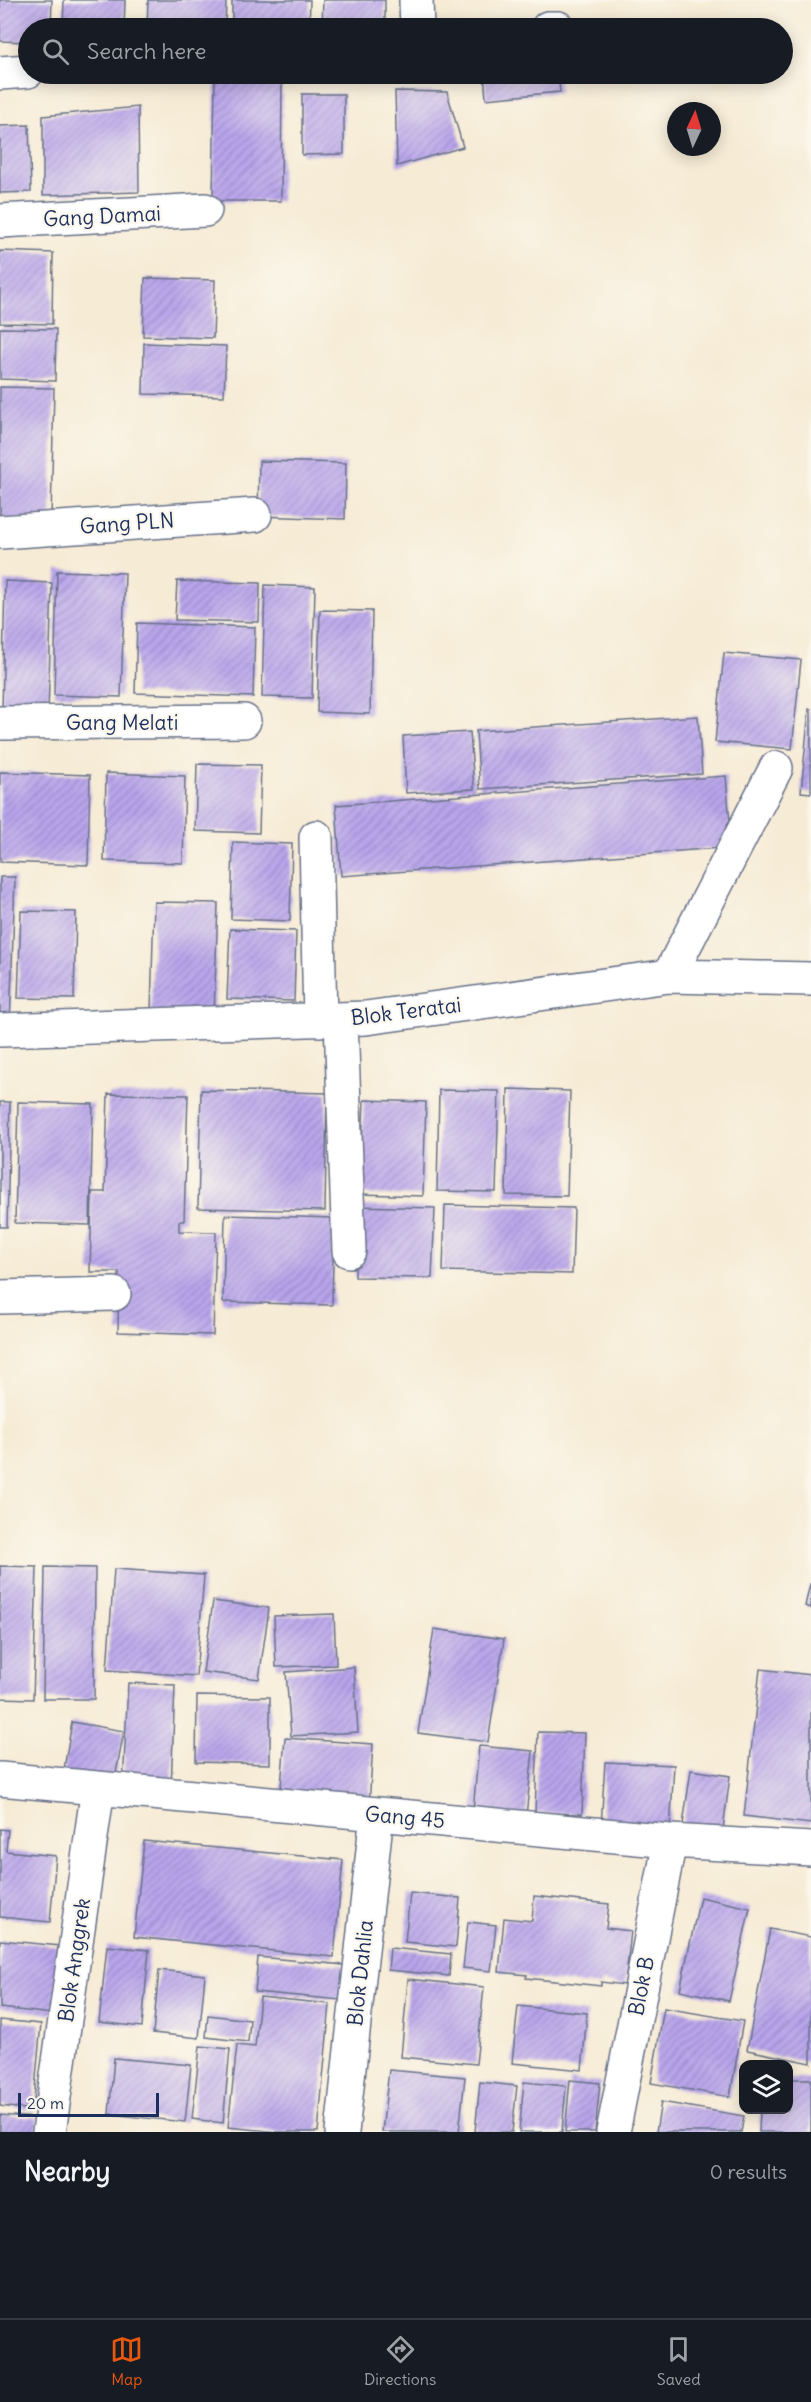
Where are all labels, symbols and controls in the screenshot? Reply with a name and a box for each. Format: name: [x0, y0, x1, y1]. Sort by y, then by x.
search box: [18, 18, 793, 84]
icon: search: [39, 35, 72, 68]
text: Search here: [87, 37, 206, 65]
north arrow: [667, 102, 721, 156]
street label: Gang Damai: [42, 199, 162, 233]
street label: Gang PLN: [79, 506, 175, 540]
street label: Gang Melati: [66, 709, 178, 736]
street label: Blok Teratai: [349, 991, 463, 1031]
street label: Gang 45: [364, 1800, 446, 1834]
street label: Blok Anggrek: [52, 1896, 96, 2024]
street label: Blok Dahlia: [341, 1919, 379, 2027]
street label: Blok B: [622, 1954, 660, 2018]
map controls: [739, 2060, 793, 2114]
button: layers: [739, 2060, 793, 2114]
scale bar: [18, 2090, 159, 2118]
text: 20 m: [27, 2093, 64, 2113]
text: Nearby: [24, 2155, 110, 2188]
text: 0 results: [710, 2159, 787, 2184]
tab: Map: [110, 2333, 143, 2389]
tab: Directions: [364, 2333, 436, 2389]
tab: Saved: [657, 2333, 701, 2389]

